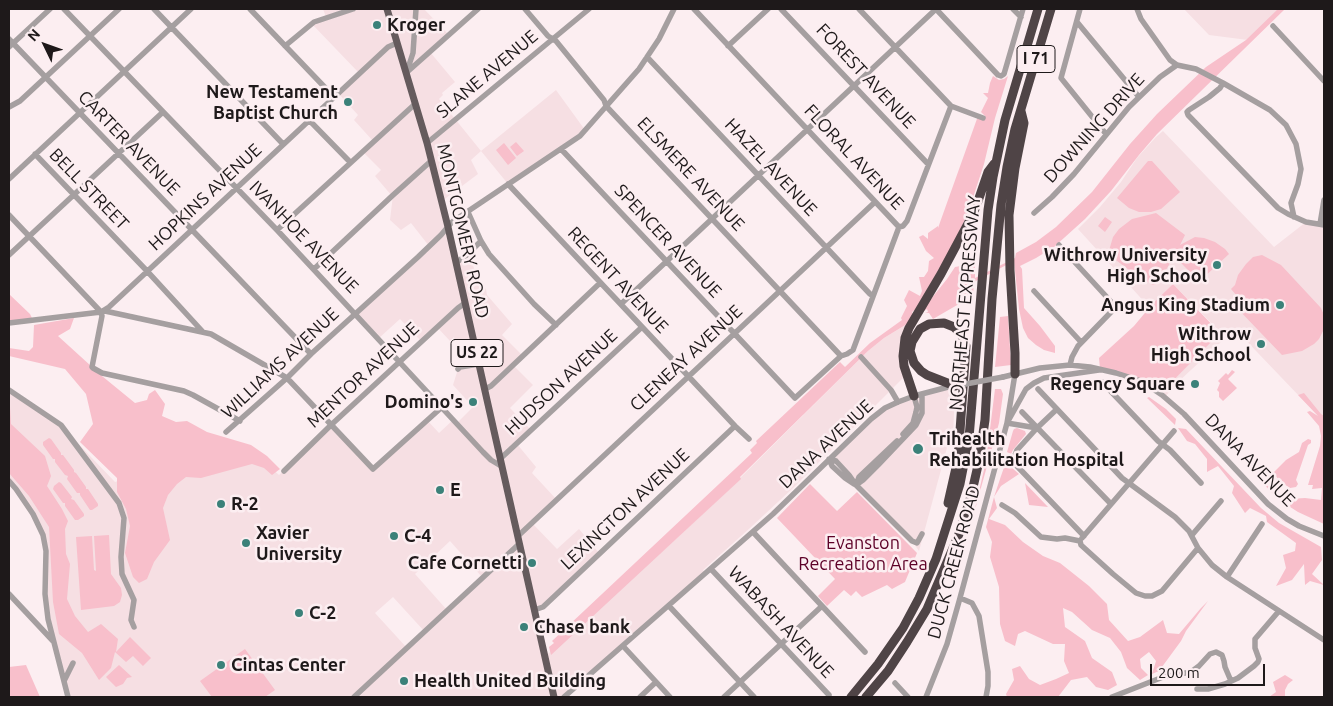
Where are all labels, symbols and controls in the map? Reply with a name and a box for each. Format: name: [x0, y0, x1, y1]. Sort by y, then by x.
place label: Kroger: [387, 14, 445, 36]
marker: Kroger: [371, 19, 383, 31]
street label: FOREST AVENUE: [812, 19, 920, 133]
north arrow: [20, 20, 70, 70]
street label: SLANE AVENUE: [432, 25, 542, 123]
text: N: [24, 26, 43, 44]
road number: I 71: [1017, 46, 1055, 72]
street label: DOWNING DRIVE: [1039, 69, 1149, 187]
place label: New Testament Baptist Church: [206, 81, 338, 124]
street label: CARTER AVENUE: [74, 86, 184, 200]
marker: New Testament Baptist Church: [342, 96, 354, 108]
street label: FLORAL AVENUE: [800, 100, 908, 214]
street label: ELSMERE AVENUE: [633, 113, 749, 235]
street label: HAZEL AVENUE: [720, 114, 822, 220]
street label: HOPKINS AVENUE: [144, 139, 266, 255]
street label: MONTGOMERY ROAD: [432, 141, 494, 321]
street label: BELL STREET: [45, 144, 133, 234]
street label: IVANHOE AVENUE: [245, 176, 363, 298]
street label: SPENCER AVENUE: [610, 180, 726, 302]
street label: NORTHEAST EXPRESSWAY: [945, 195, 985, 411]
street label: REGENT AVENUE: [563, 222, 673, 338]
place label: Withrow University High School: [1044, 244, 1207, 286]
marker: Withrow University High School: [1211, 259, 1223, 271]
place label: Angus King Stadium: [1101, 294, 1270, 316]
marker: Angus King Stadium: [1274, 299, 1286, 311]
street label: CLENEAY AVENUE: [625, 300, 747, 416]
street label: WILLIAMS AVENUE: [217, 303, 343, 423]
street label: MENTOR AVENUE: [303, 318, 423, 432]
place label: Withrow High School: [1151, 323, 1251, 366]
street label: HUDSON AVENUE: [500, 325, 622, 439]
marker: Withrow High School: [1255, 338, 1267, 350]
road number: US 22: [451, 339, 503, 366]
place label: Regency Square: [1050, 373, 1185, 395]
marker: Regency Square: [1189, 378, 1201, 390]
place label: Domino's: [385, 391, 463, 413]
street label: DANA AVENUE: [775, 395, 877, 493]
marker: Domino's: [467, 396, 479, 408]
street label: DANA AVENUE: [1200, 409, 1300, 511]
place label: Trihealth Rehabilitation Hospital: [929, 428, 1124, 470]
marker: Trihealth Rehabilitation Hospital: [911, 442, 925, 456]
street label: LEXINGTON AVENUE: [556, 444, 694, 574]
place label: E: [450, 479, 461, 501]
street label: DUCK CREEK ROAD: [923, 483, 985, 641]
marker: E: [434, 484, 446, 496]
place label: R-2: [231, 493, 259, 515]
marker: R-2: [215, 498, 227, 510]
place label: Xavier University: [256, 522, 342, 564]
place label: C-4: [404, 525, 431, 547]
marker: C-4: [388, 530, 400, 542]
park label: Evanston Recreation Area: [798, 532, 928, 574]
marker: Xavier University: [240, 537, 252, 549]
place label: Cafe Cornetti: [408, 552, 522, 574]
marker: Cafe Cornetti: [526, 557, 538, 569]
street label: WABASH AVENUE: [724, 562, 838, 682]
place label: C-2: [309, 602, 336, 624]
marker: C-2: [293, 607, 305, 619]
place label: Chase bank: [534, 616, 630, 638]
marker: Chase bank: [518, 621, 530, 633]
place label: Cintas Center: [231, 654, 346, 676]
scale bar: [1153, 654, 1268, 686]
marker: Cintas Center: [215, 659, 227, 671]
text: 200 m: [1158, 664, 1200, 681]
place label: Health United Building: [414, 670, 606, 692]
marker: Health United Building: [398, 675, 410, 687]

